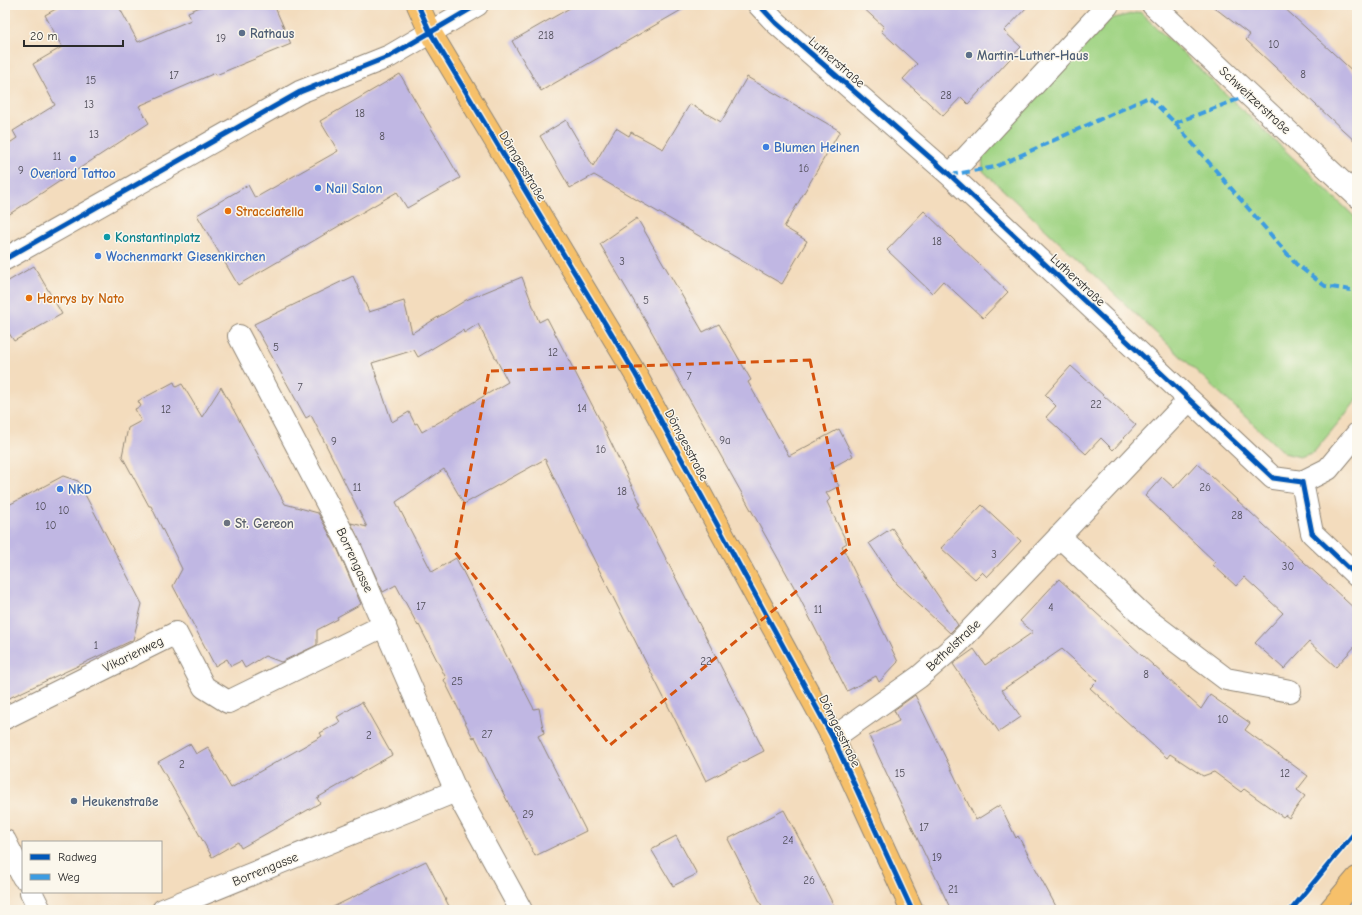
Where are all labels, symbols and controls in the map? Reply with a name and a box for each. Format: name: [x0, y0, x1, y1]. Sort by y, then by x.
scale bar: [24, 22, 123, 48]
place label: Rathaus: [250, 26, 295, 41]
marker: Rathaus: [237, 28, 247, 38]
text: 20 m: [30, 29, 58, 43]
house number: 218: [538, 29, 554, 42]
house number: 19: [216, 32, 226, 45]
street label: Lutherstraße: [806, 34, 868, 91]
house number: 10: [1268, 38, 1280, 51]
place label: Martin-Luther-Haus: [977, 48, 1089, 63]
marker: Martin-Luther-Haus: [964, 50, 974, 60]
street label: Schweitzerstraße: [1216, 63, 1294, 137]
house number: 8: [1300, 68, 1306, 81]
house number: 17: [169, 69, 179, 82]
house number: 15: [86, 74, 96, 87]
house number: 28: [940, 89, 952, 102]
house number: 13: [84, 98, 94, 111]
house number: 18: [355, 107, 365, 120]
house number: 13: [89, 128, 99, 141]
street label: Dömgesstraße: [496, 128, 550, 204]
house number: 8: [379, 130, 385, 143]
place label: Blumen Heinen: [774, 140, 860, 155]
marker: Blumen Heinen: [761, 142, 771, 152]
house number: 11: [53, 150, 61, 163]
marker: Overlord Tattoo: [68, 154, 78, 164]
house number: 16: [799, 162, 809, 175]
house number: 9: [18, 164, 24, 177]
place label: Overlord Tattoo: [30, 166, 116, 181]
place label: Nail Salon: [326, 181, 383, 196]
marker: Nail Salon: [313, 183, 323, 193]
place label: Stracciatella: [236, 204, 304, 219]
marker: Stracciatella: [223, 206, 233, 216]
place label: Konstantinplatz: [115, 230, 200, 245]
marker: Konstantinplatz: [102, 232, 112, 242]
house number: 18: [932, 235, 942, 248]
place label: Wochenmarkt Giesenkirchen: [106, 249, 265, 264]
marker: Wochenmarkt Giesenkirchen: [93, 251, 103, 261]
street label: Lutherstraße: [1047, 251, 1109, 309]
house number: 3: [619, 255, 625, 268]
place label: Henrys by Nato: [37, 291, 124, 306]
marker: Henrys by Nato: [24, 293, 34, 303]
house number: 5: [643, 294, 649, 307]
house number: 5: [273, 341, 279, 354]
house number: 12: [548, 346, 558, 359]
house number: 7: [686, 370, 692, 383]
house number: 7: [297, 381, 303, 394]
house number: 22: [1090, 398, 1102, 411]
house number: 14: [577, 402, 587, 415]
house number: 12: [161, 403, 171, 416]
street label: Dömgesstraße: [662, 407, 712, 484]
house number: 9a: [719, 434, 731, 447]
house number: 9: [331, 435, 337, 448]
house number: 16: [596, 443, 606, 456]
house number: 11: [353, 481, 361, 494]
house number: 26: [1199, 481, 1211, 494]
place label: NKD: [68, 482, 92, 497]
marker: NKD: [55, 484, 65, 494]
house number: 18: [617, 485, 627, 498]
house number: 10: [35, 500, 47, 513]
house number: 10: [58, 504, 70, 517]
house number: 28: [1231, 509, 1243, 522]
place label: St. Gereon: [235, 516, 294, 531]
marker: St. Gereon: [222, 518, 232, 528]
house number: 10: [45, 519, 57, 532]
street label: Borrengasse: [333, 525, 377, 595]
house number: 3: [991, 548, 997, 561]
house number: 30: [1282, 560, 1294, 573]
house number: 17: [416, 600, 426, 613]
house number: 4: [1048, 601, 1054, 614]
house number: 11: [814, 603, 822, 616]
street label: Bethelstraße: [923, 616, 984, 674]
street label: Vikarienweg: [100, 633, 166, 675]
house number: 1: [94, 639, 98, 652]
house number: 22: [700, 655, 712, 668]
house number: 8: [1143, 668, 1149, 681]
house number: 25: [451, 675, 463, 688]
street label: Dömgesstraße: [816, 692, 864, 770]
house number: 10: [1217, 713, 1229, 726]
house number: 27: [482, 728, 492, 741]
house number: 2: [366, 729, 372, 742]
house number: 2: [179, 758, 185, 771]
house number: 15: [895, 767, 905, 780]
house number: 12: [1280, 767, 1290, 780]
place label: Heukenstraße: [82, 794, 159, 809]
marker: Heukenstraße: [69, 796, 79, 806]
house number: 29: [522, 808, 534, 821]
house number: 17: [919, 821, 929, 834]
house number: 24: [782, 834, 794, 847]
legend: [22, 841, 162, 893]
street label: Borrengasse: [230, 849, 301, 889]
text: Radweg: [58, 850, 97, 864]
house number: 19: [932, 851, 942, 864]
text: Weg: [58, 870, 80, 884]
house number: 26: [803, 874, 815, 887]
house number: 21: [948, 883, 958, 896]

